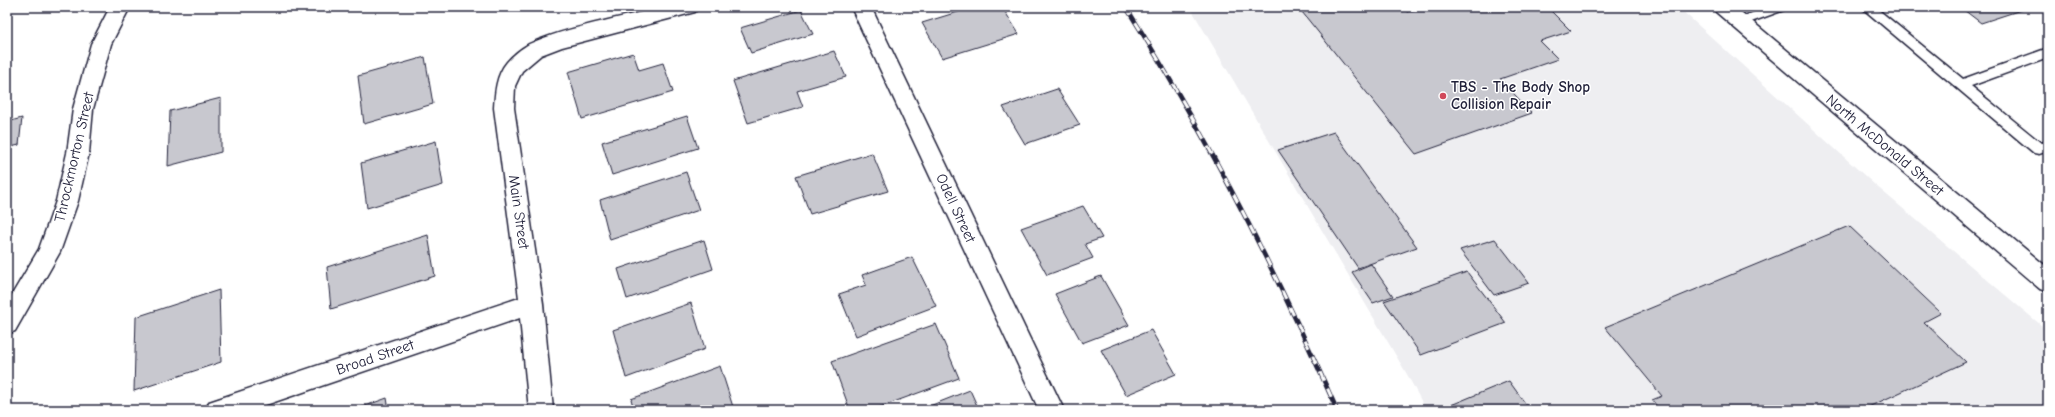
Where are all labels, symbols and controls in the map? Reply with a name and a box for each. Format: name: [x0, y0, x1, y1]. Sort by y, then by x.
place label: TBS - The Body Shop Collision Repair: [1451, 78, 1590, 113]
street label: Throckmorton Street: [50, 90, 98, 224]
street label: North McDonald Street: [1822, 90, 1948, 200]
marker: TBS - The Body Shop Collision Repair: [1438, 91, 1448, 101]
street label: Odell Street: [932, 171, 980, 246]
street label: Main Street: [505, 174, 533, 251]
street label: Broad Street: [334, 335, 417, 379]

